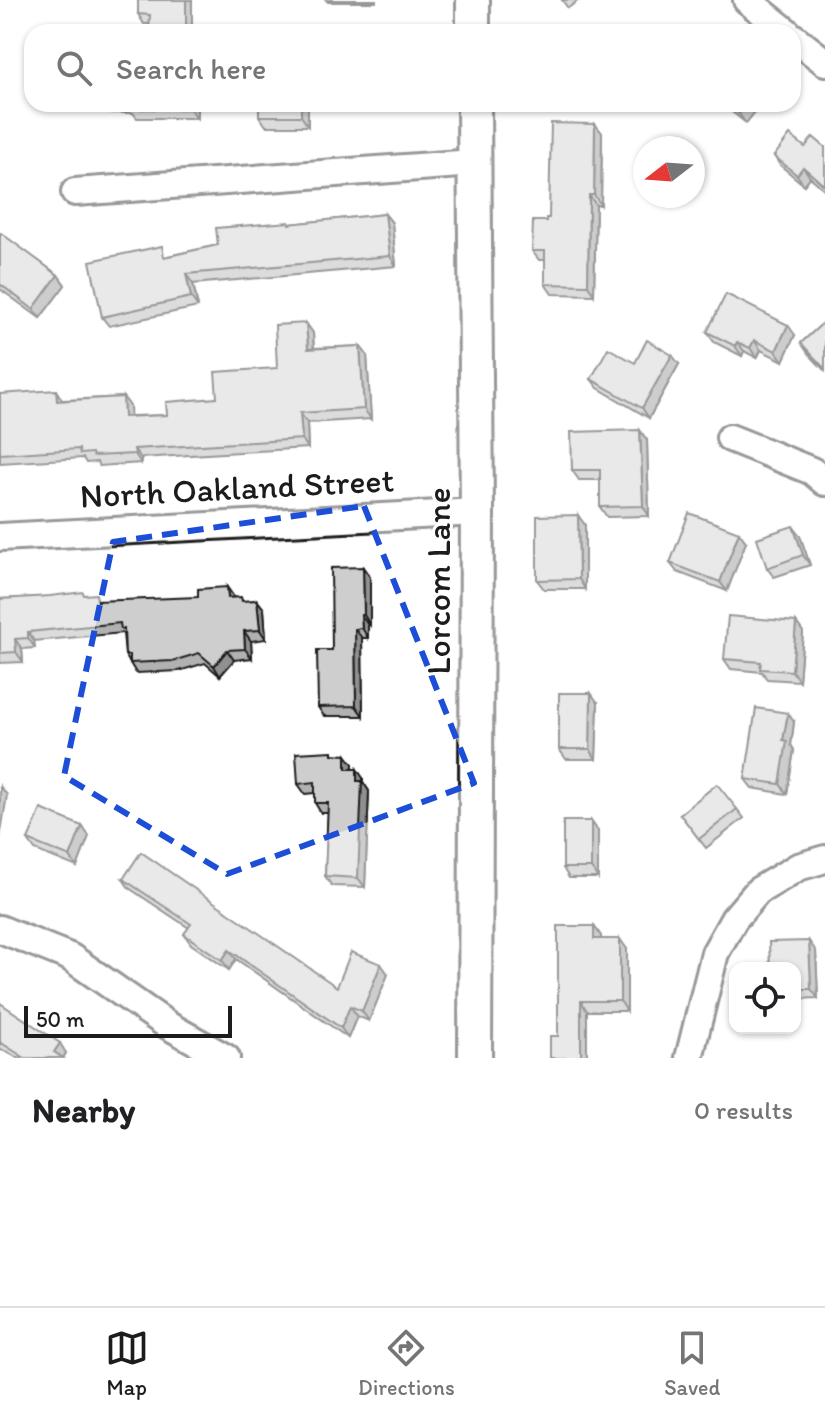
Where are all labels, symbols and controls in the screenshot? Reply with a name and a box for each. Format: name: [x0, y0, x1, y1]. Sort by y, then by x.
search box: [24, 24, 801, 112]
icon: search: [52, 46, 96, 90]
text: Search here: [116, 50, 266, 87]
north arrow: [633, 136, 705, 208]
street label: North Oakland Street: [79, 459, 395, 517]
street label: Lorcom Lane: [418, 487, 459, 675]
map controls: [729, 962, 801, 1034]
button: locate: [729, 962, 801, 1034]
scale bar: [24, 1002, 232, 1038]
text: 50 m: [36, 1006, 85, 1033]
text: Nearby: [32, 1090, 135, 1131]
text: 0 results: [694, 1094, 793, 1126]
tab: Map: [105, 1326, 149, 1401]
tab: Directions: [358, 1326, 455, 1401]
tab: Saved: [664, 1326, 720, 1401]

